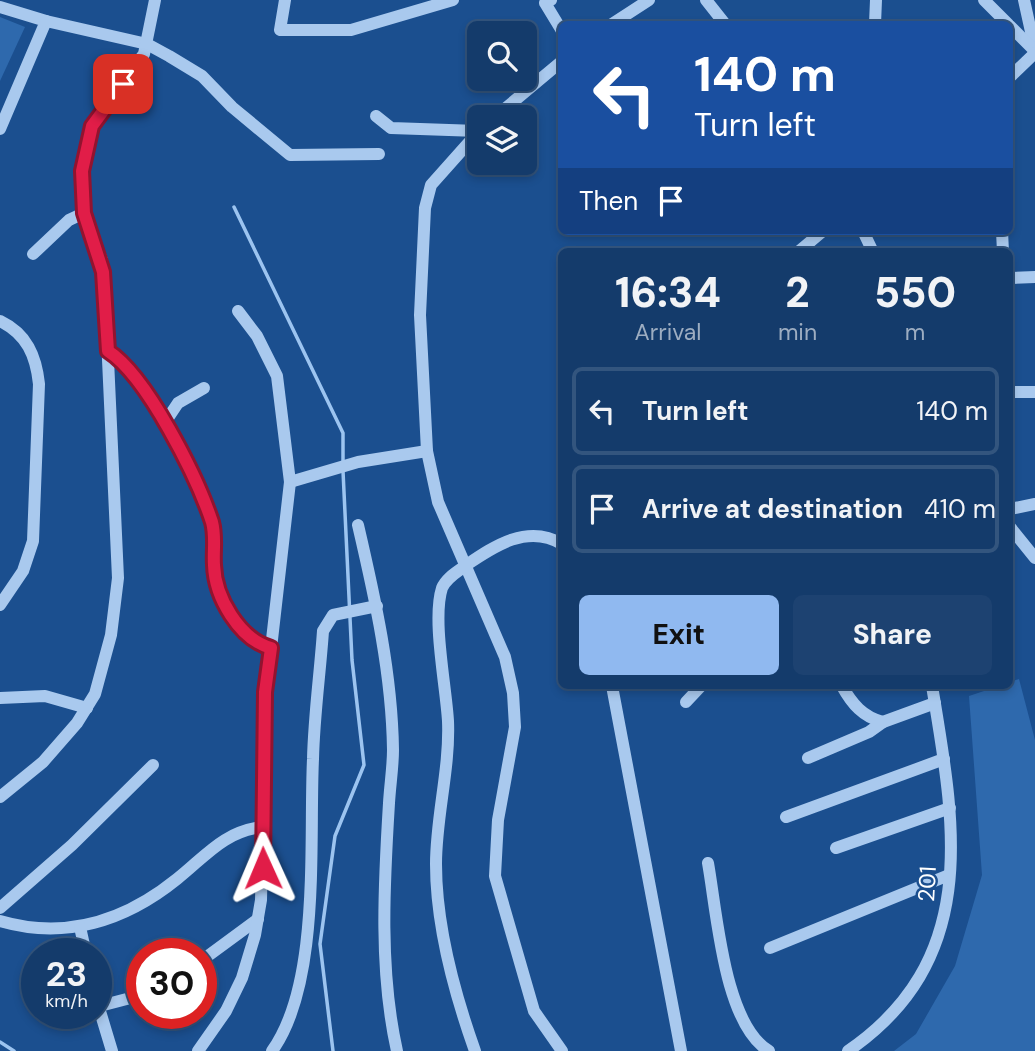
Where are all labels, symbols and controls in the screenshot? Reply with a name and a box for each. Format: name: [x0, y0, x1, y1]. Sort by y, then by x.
map controls: [467, 21, 537, 175]
button: search: [467, 21, 537, 91]
text: 140 m: [694, 42, 836, 106]
icon: left: [579, 49, 670, 140]
pin: [93, 54, 153, 114]
icon: arrive: [104, 65, 142, 103]
text: Turn left: [694, 104, 816, 146]
button: layers: [467, 105, 537, 175]
icon: arrive: [652, 182, 690, 220]
text: Then: [579, 184, 638, 218]
text: 16:34: [615, 265, 721, 320]
text: 2: [785, 265, 810, 320]
text: 550: [874, 265, 956, 320]
text: Arrival: [634, 317, 701, 347]
text: min: [778, 317, 817, 347]
text: m: [905, 317, 925, 347]
icon: left: [583, 392, 621, 430]
text: Turn left: [642, 394, 749, 428]
text: 140 m: [916, 394, 988, 428]
icon: arrive: [583, 490, 621, 528]
text: Arrive at destination: [642, 492, 903, 526]
text: 410 m: [924, 492, 996, 526]
button: Exit: [579, 595, 779, 675]
button: Share: [793, 595, 992, 675]
position arrow: [226, 831, 300, 905]
street label: 201: [911, 865, 943, 903]
speed limit sign: 30: [126, 938, 217, 1029]
text: 23: [46, 951, 87, 997]
text: km/h: [45, 989, 88, 1013]

